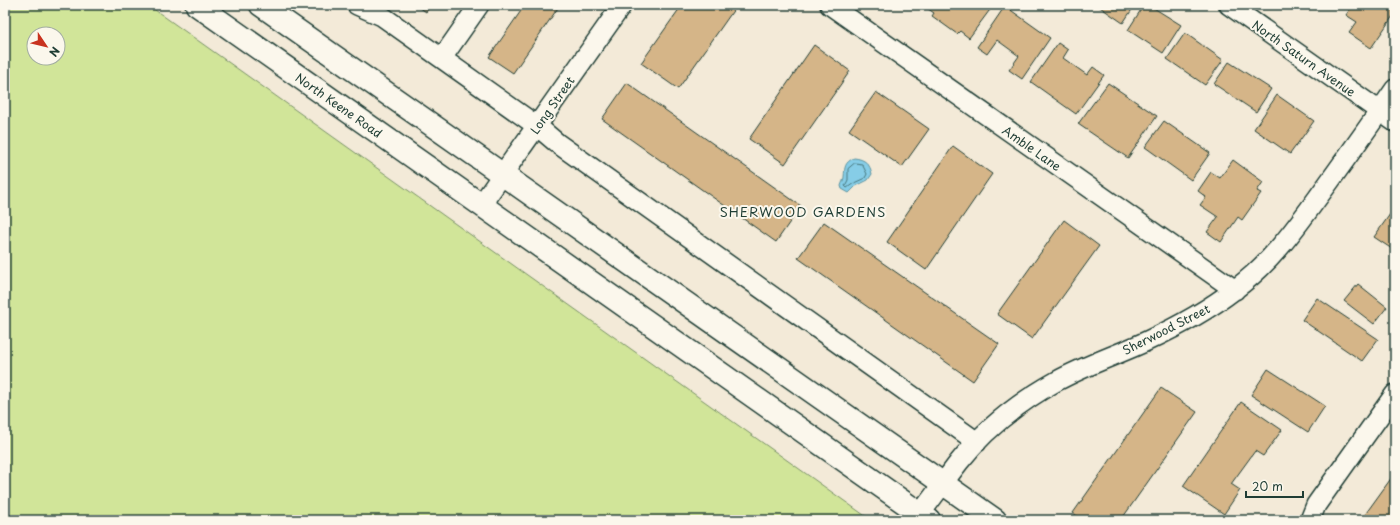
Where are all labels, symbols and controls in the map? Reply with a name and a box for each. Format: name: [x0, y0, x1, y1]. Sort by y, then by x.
street label: North Saturn Avenue: [1249, 16, 1360, 101]
north arrow: [26, 26, 66, 66]
text: N: [45, 44, 64, 61]
street label: North Keene Road: [292, 68, 386, 142]
street label: Long Street: [525, 72, 579, 138]
street label: Amble Lane: [999, 121, 1065, 175]
district label: SHERWOOD GARDENS: [720, 202, 886, 221]
street label: Sherwood Street: [1119, 299, 1213, 359]
scale bar: [1246, 473, 1303, 499]
text: 20 m: [1252, 477, 1283, 495]

